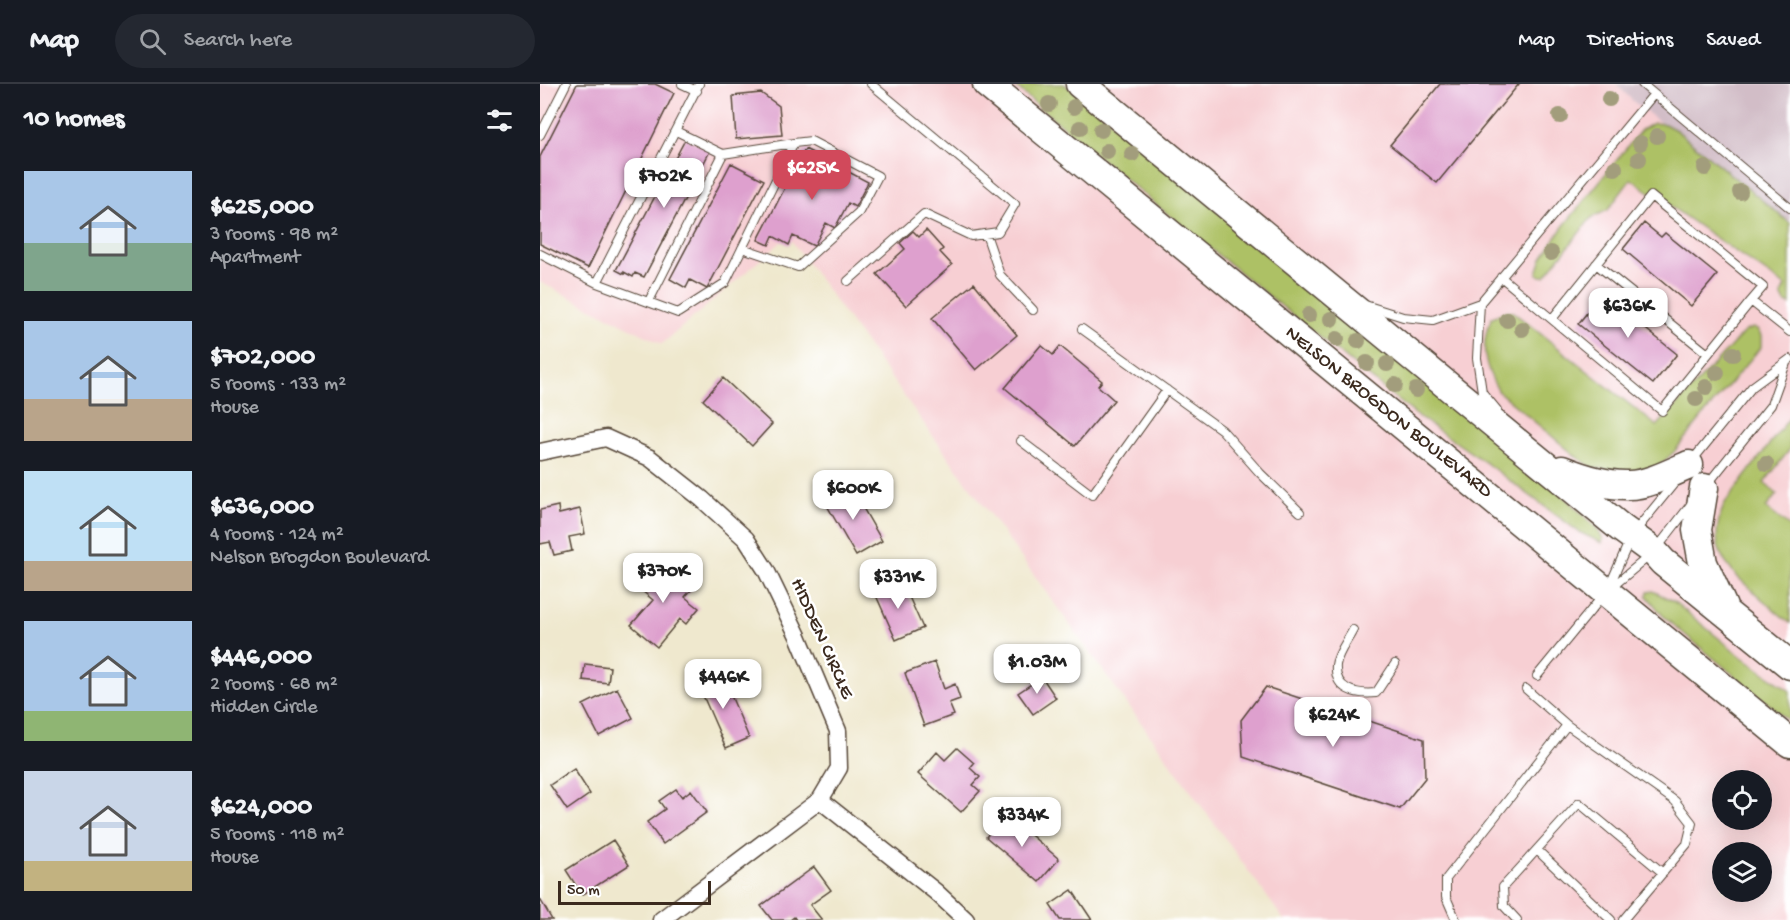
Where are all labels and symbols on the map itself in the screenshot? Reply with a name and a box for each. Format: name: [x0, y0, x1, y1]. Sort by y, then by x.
pin: $625K: [770, 150, 854, 201]
pin: $702K: [622, 158, 706, 209]
pin: $636K: [1586, 288, 1670, 339]
street label: NELSON BROGDON BOULEVARD: [1280, 322, 1497, 504]
pin: $600K: [811, 470, 895, 521]
pin: $370K: [621, 553, 705, 604]
pin: $331K: [856, 559, 940, 610]
street label: HIDDEN CIRCLE: [784, 575, 858, 704]
pin: $1.03M: [988, 644, 1086, 695]
pin: $446K: [681, 659, 765, 710]
pin: $624K: [1291, 697, 1375, 748]
pin: $334K: [980, 797, 1064, 848]
scale bar: [558, 878, 711, 906]

